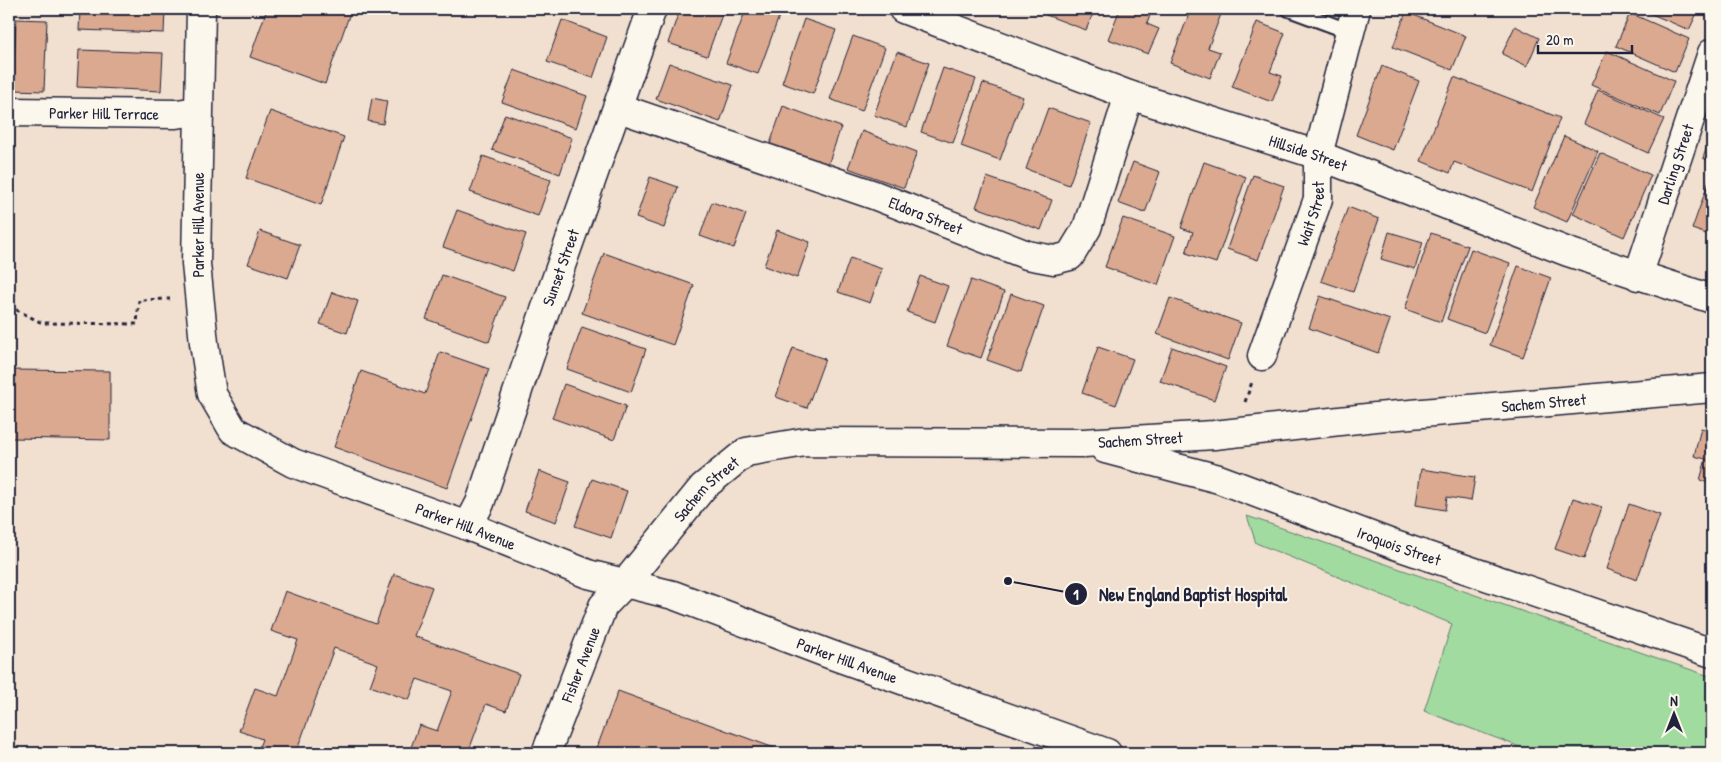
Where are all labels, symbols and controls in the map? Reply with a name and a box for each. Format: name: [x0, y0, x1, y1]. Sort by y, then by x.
scale bar: [1538, 22, 1632, 54]
text: 20 m: [1546, 29, 1573, 50]
street label: Parker Hill Terrace: [49, 101, 160, 125]
street label: Darling Street: [1652, 121, 1699, 207]
street label: Hillside Street: [1266, 129, 1351, 176]
street label: Parker Hill Avenue: [187, 172, 209, 278]
street label: Wait Street: [1291, 181, 1329, 249]
street label: Eldora Street: [886, 191, 966, 240]
street label: Sunset Street: [537, 225, 584, 309]
street label: Sachem Street: [1500, 388, 1587, 417]
street label: Sachem Street: [1097, 426, 1184, 453]
street label: Sachem Street: [668, 451, 744, 526]
street label: Parker Hill Avenue: [413, 497, 519, 555]
street label: Iroquois Street: [1354, 521, 1444, 571]
callout: New England Baptist Hospital: [1064, 578, 1297, 611]
text: New England Baptist Hospital: [1099, 582, 1288, 608]
text: 1: [1073, 584, 1079, 605]
street label: Fisher Avenue: [555, 623, 605, 706]
street label: Parker Hill Avenue: [794, 632, 901, 689]
north arrow: [1648, 690, 1698, 740]
text: N: [1670, 691, 1678, 710]

